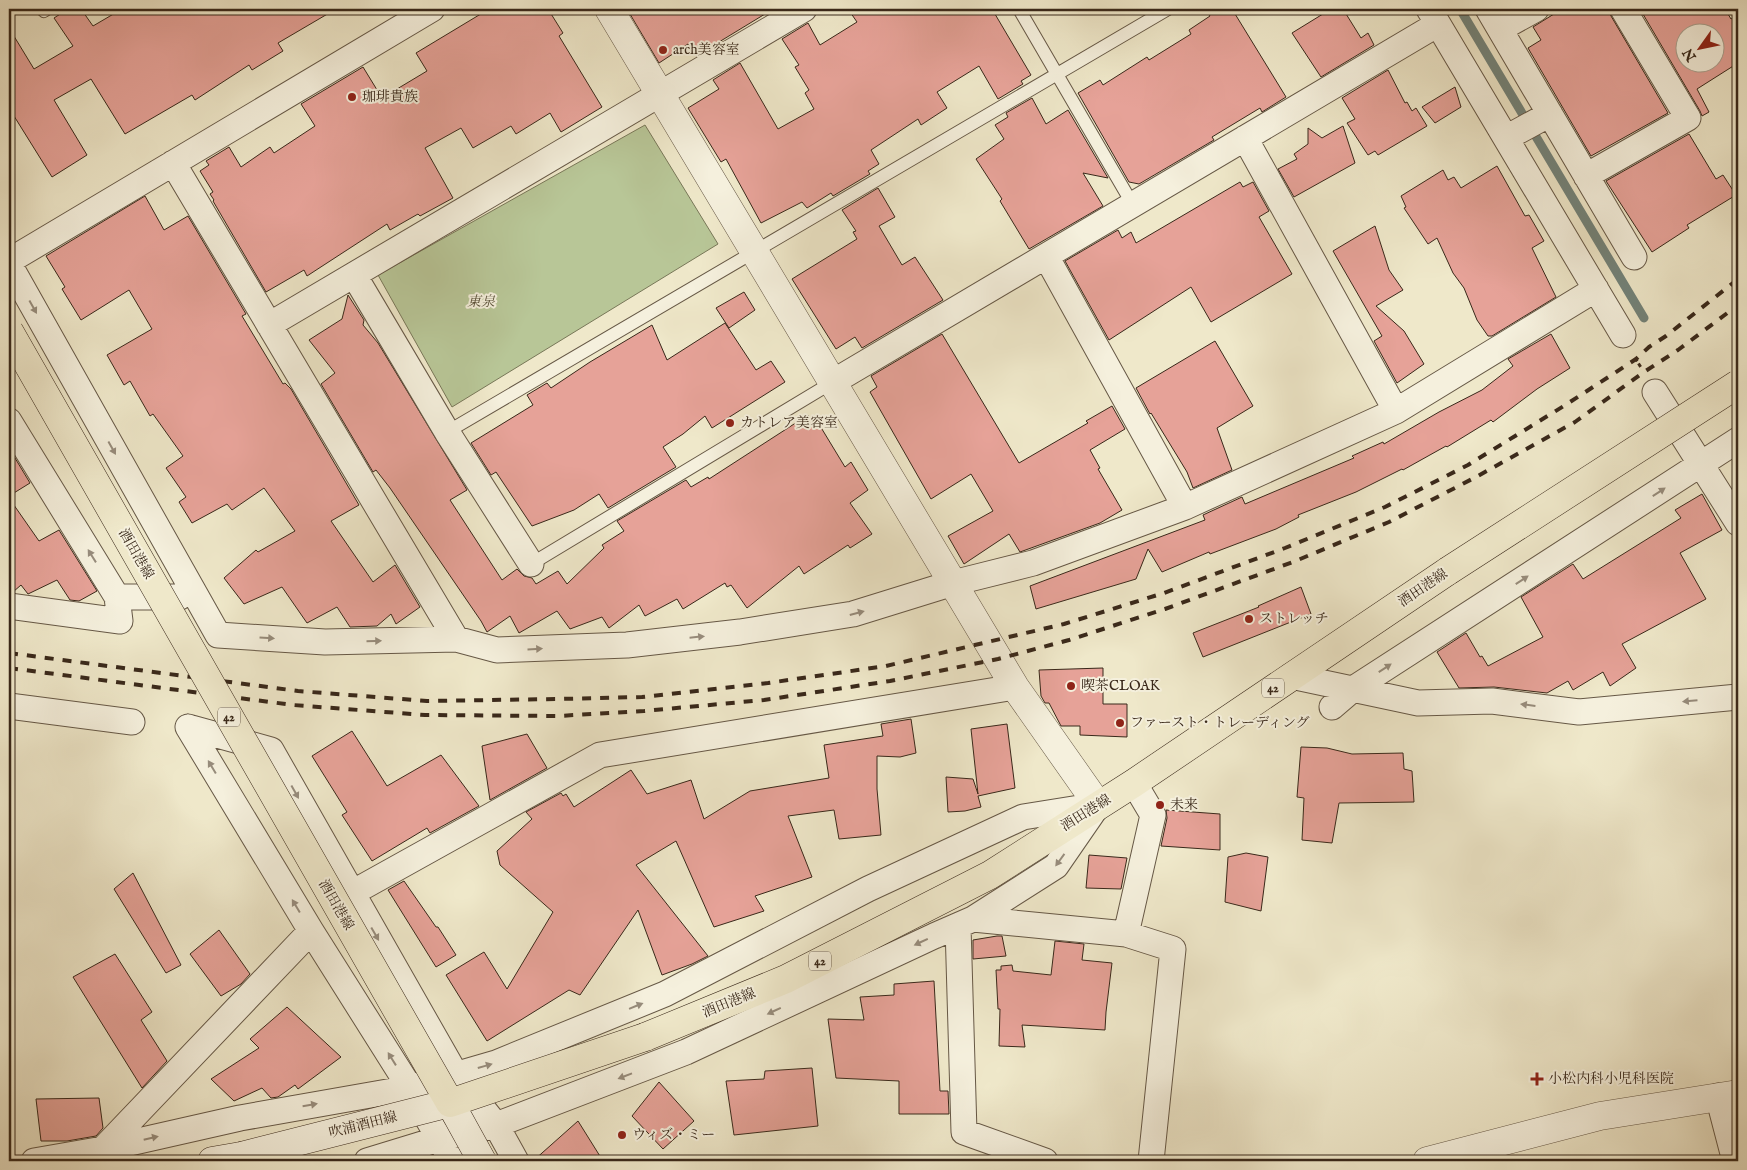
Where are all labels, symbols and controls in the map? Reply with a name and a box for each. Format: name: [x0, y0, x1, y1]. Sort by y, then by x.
north arrow: [1674, 22, 1724, 72]
place label: arch美容室: [673, 41, 740, 59]
marker: arch美容室: [657, 44, 669, 56]
text: N: [1679, 45, 1701, 65]
place label: 珈琲貴族: [362, 88, 418, 106]
marker: 珈琲貴族: [346, 91, 358, 103]
park label: 東泉: [467, 293, 496, 311]
one-way arrow: [28, 300, 37, 313]
place label: カトレア美容室: [740, 414, 838, 432]
marker: カトレア美容室: [724, 417, 736, 429]
one-way arrow: [108, 441, 116, 456]
one-way arrow: [1652, 487, 1665, 497]
street label: 酒田港線: [114, 525, 158, 583]
one-way arrow: [87, 549, 96, 562]
street label: 酒田港線: [1395, 565, 1451, 611]
one-way arrow: [1515, 575, 1529, 585]
one-way arrow: [850, 608, 865, 616]
place label: ストレッチ: [1259, 610, 1329, 628]
marker: ストレッチ: [1243, 613, 1255, 625]
one-way arrow: [689, 633, 705, 641]
one-way arrow: [259, 635, 275, 643]
one-way arrow: [366, 637, 382, 645]
one-way arrow: [527, 644, 543, 652]
one-way arrow: [1379, 663, 1392, 673]
place label: 喫茶CLOAK: [1081, 677, 1161, 695]
road number: 42: [1262, 678, 1284, 698]
marker: 喫茶CLOAK: [1065, 680, 1077, 692]
one-way arrow: [1681, 697, 1697, 705]
one-way arrow: [1520, 701, 1536, 709]
road number: 42: [218, 708, 240, 726]
place label: ファースト・トレーディング: [1130, 714, 1310, 732]
marker: ファースト・トレーディング: [1114, 717, 1126, 729]
one-way arrow: [208, 761, 217, 774]
one-way arrow: [291, 785, 299, 799]
street label: 酒田港線: [1057, 791, 1115, 835]
place label: 未来: [1170, 796, 1198, 814]
marker: 未来: [1154, 799, 1166, 811]
one-way arrow: [1055, 853, 1065, 867]
street label: 酒田港線: [314, 876, 358, 934]
one-way arrow: [292, 900, 301, 913]
one-way arrow: [371, 926, 379, 941]
one-way arrow: [914, 938, 928, 946]
road number: 42: [809, 951, 831, 970]
street label: 酒田港線: [700, 984, 758, 1022]
one-way arrow: [629, 1002, 644, 1010]
one-way arrow: [767, 1007, 781, 1015]
one-way arrow: [387, 1052, 396, 1066]
one-way arrow: [478, 1062, 493, 1070]
place label: 小松内科小児科医院: [1548, 1070, 1674, 1088]
one-way arrow: [617, 1072, 632, 1080]
marker: 小松内科小児科医院: [1530, 1072, 1544, 1086]
one-way arrow: [302, 1101, 318, 1109]
street label: 吹浦酒田線: [327, 1108, 399, 1142]
place label: ウィズ・ミー: [632, 1126, 715, 1144]
marker: ウィズ・ミー: [616, 1129, 628, 1141]
one-way arrow: [143, 1134, 158, 1142]

